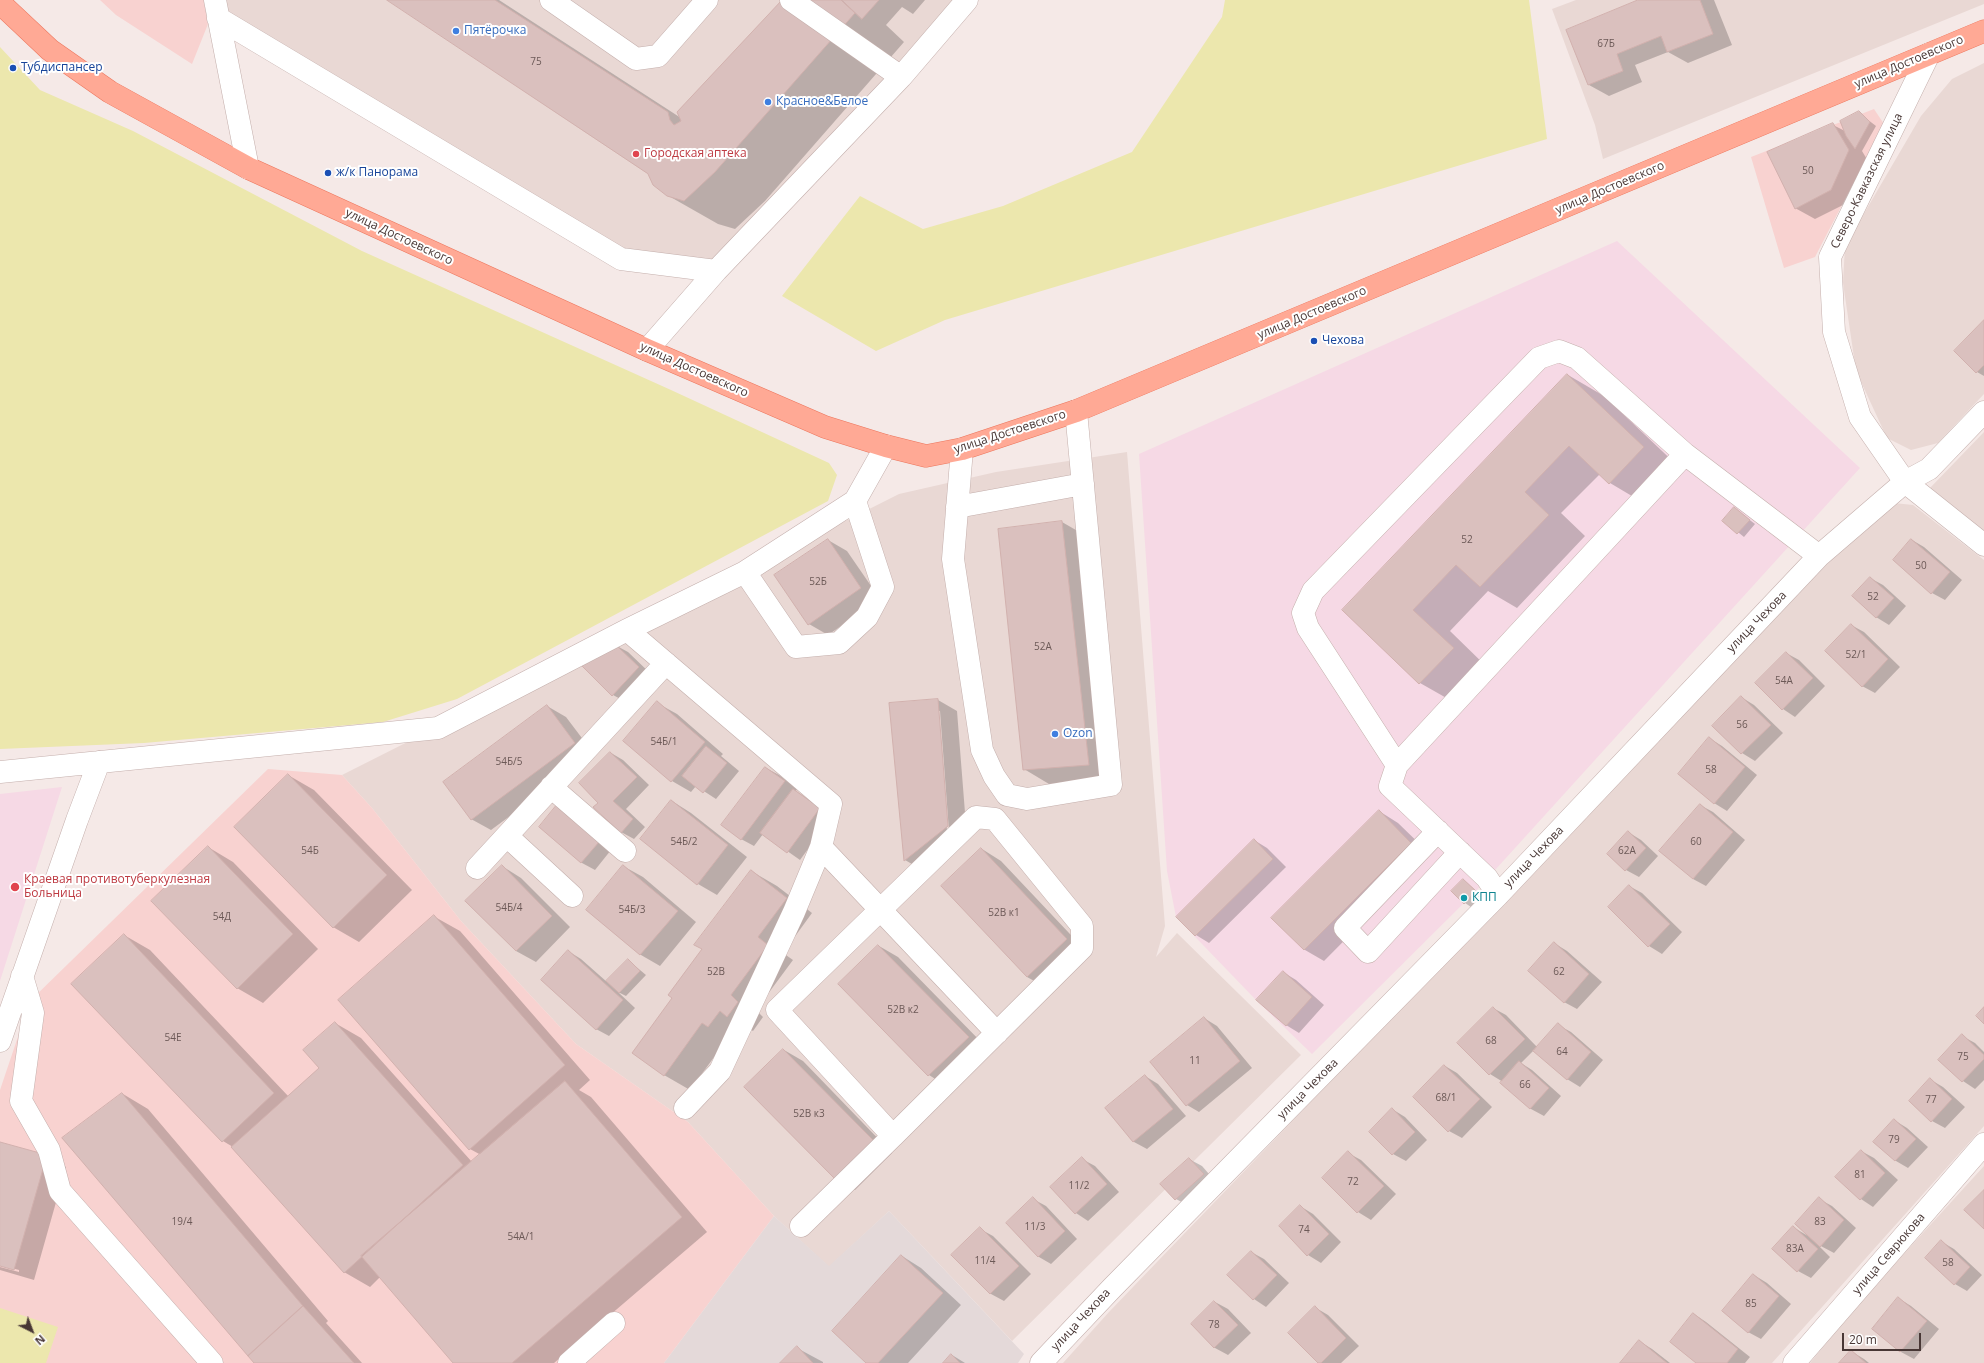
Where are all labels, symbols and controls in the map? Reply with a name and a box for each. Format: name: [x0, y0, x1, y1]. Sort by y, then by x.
place label: Пятёрочка: [464, 24, 526, 38]
marker: Пятёрочка: [451, 26, 461, 36]
street label: улица Достоевского: [1852, 33, 1966, 91]
house number: 67Б: [1597, 38, 1615, 50]
house number: 75: [530, 56, 542, 68]
place label: Тубдиспансер: [21, 61, 103, 75]
marker: Тубдиспансер: [8, 63, 18, 73]
place label: Красное&Белое: [776, 95, 868, 109]
marker: Красное&Белое: [763, 97, 773, 107]
street label: Северо-Кавказская улица: [1828, 111, 1906, 251]
place label: Городская аптека: [644, 147, 747, 161]
marker: Городская аптека: [631, 149, 641, 159]
street label: улица Достоевского: [1553, 159, 1667, 217]
house number: 50: [1802, 165, 1814, 177]
place label: ж/к Панорама: [336, 166, 418, 180]
marker: ж/к Панорама: [323, 168, 333, 178]
street label: улица Достоевского: [343, 206, 455, 268]
street label: улица Достоевского: [1255, 284, 1369, 342]
place label: Чехова: [1322, 334, 1364, 348]
marker: Чехова: [1309, 336, 1319, 346]
street label: улица Достоевского: [638, 340, 750, 400]
street label: улица Достоевского: [952, 407, 1068, 457]
house number: 52: [1461, 534, 1473, 546]
house number: 50: [1915, 560, 1927, 572]
house number: 52Б: [809, 576, 827, 588]
street label: улица Чехова: [1724, 588, 1790, 656]
house number: 52: [1867, 591, 1879, 603]
house number: 52А: [1034, 641, 1052, 653]
house number: 52/1: [1846, 649, 1866, 661]
house number: 54А: [1775, 675, 1793, 687]
house number: 56: [1736, 719, 1748, 731]
place label: Ozon: [1063, 727, 1093, 741]
marker: Ozon: [1050, 729, 1060, 739]
house number: 54Б/1: [651, 736, 677, 748]
house number: 54Б/5: [496, 756, 522, 768]
house number: 58: [1705, 764, 1717, 776]
street label: улица Чехова: [1501, 823, 1567, 891]
house number: 54Б/2: [671, 836, 697, 848]
house number: 60: [1690, 836, 1702, 848]
house number: 54Б: [301, 845, 319, 857]
house number: 62А: [1618, 845, 1636, 857]
place label: Краевая противотуберкулезная Больница: [24, 873, 210, 901]
marker: Краевая противотуберкулезная Больница: [9, 881, 21, 893]
place label: КПП: [1472, 891, 1497, 905]
marker: КПП: [1459, 893, 1469, 903]
house number: 54Б/4: [496, 902, 522, 914]
house number: 54Б/3: [619, 904, 645, 916]
house number: 52В к1: [988, 907, 1020, 919]
house number: 54Д: [213, 911, 231, 923]
house number: 52В: [707, 966, 725, 978]
house number: 62: [1553, 966, 1565, 978]
house number: 52В к2: [887, 1004, 919, 1016]
house number: 54Е: [165, 1032, 181, 1044]
house number: 68: [1485, 1035, 1497, 1047]
house number: 64: [1556, 1046, 1568, 1058]
house number: 75: [1957, 1051, 1969, 1063]
house number: 11: [1189, 1055, 1201, 1067]
street label: улица Чехова: [1275, 1056, 1341, 1122]
house number: 66: [1519, 1079, 1531, 1091]
house number: 68/1: [1436, 1092, 1456, 1104]
house number: 77: [1925, 1094, 1937, 1106]
house number: 52В к3: [793, 1108, 825, 1120]
house number: 79: [1888, 1134, 1900, 1146]
house number: 81: [1854, 1169, 1866, 1181]
house number: 72: [1347, 1176, 1359, 1188]
house number: 11/2: [1069, 1180, 1089, 1192]
street label: улица Севрюкова: [1850, 1210, 1928, 1298]
house number: 19/4: [172, 1216, 192, 1228]
house number: 83: [1814, 1216, 1826, 1228]
house number: 11/3: [1025, 1221, 1045, 1233]
house number: 74: [1298, 1224, 1310, 1236]
house number: 54А/1: [507, 1231, 535, 1243]
house number: 83А: [1786, 1243, 1804, 1255]
house number: 11/4: [975, 1255, 995, 1267]
house number: 58: [1942, 1257, 1954, 1269]
street label: улица Чехова: [1048, 1286, 1114, 1354]
house number: 85: [1745, 1298, 1757, 1310]
north arrow: [12, 1311, 52, 1351]
house number: 78: [1208, 1319, 1220, 1331]
scale bar: [1844, 1325, 1923, 1351]
text: 20 m: [1849, 1331, 1877, 1348]
text: N: [32, 1332, 49, 1349]

